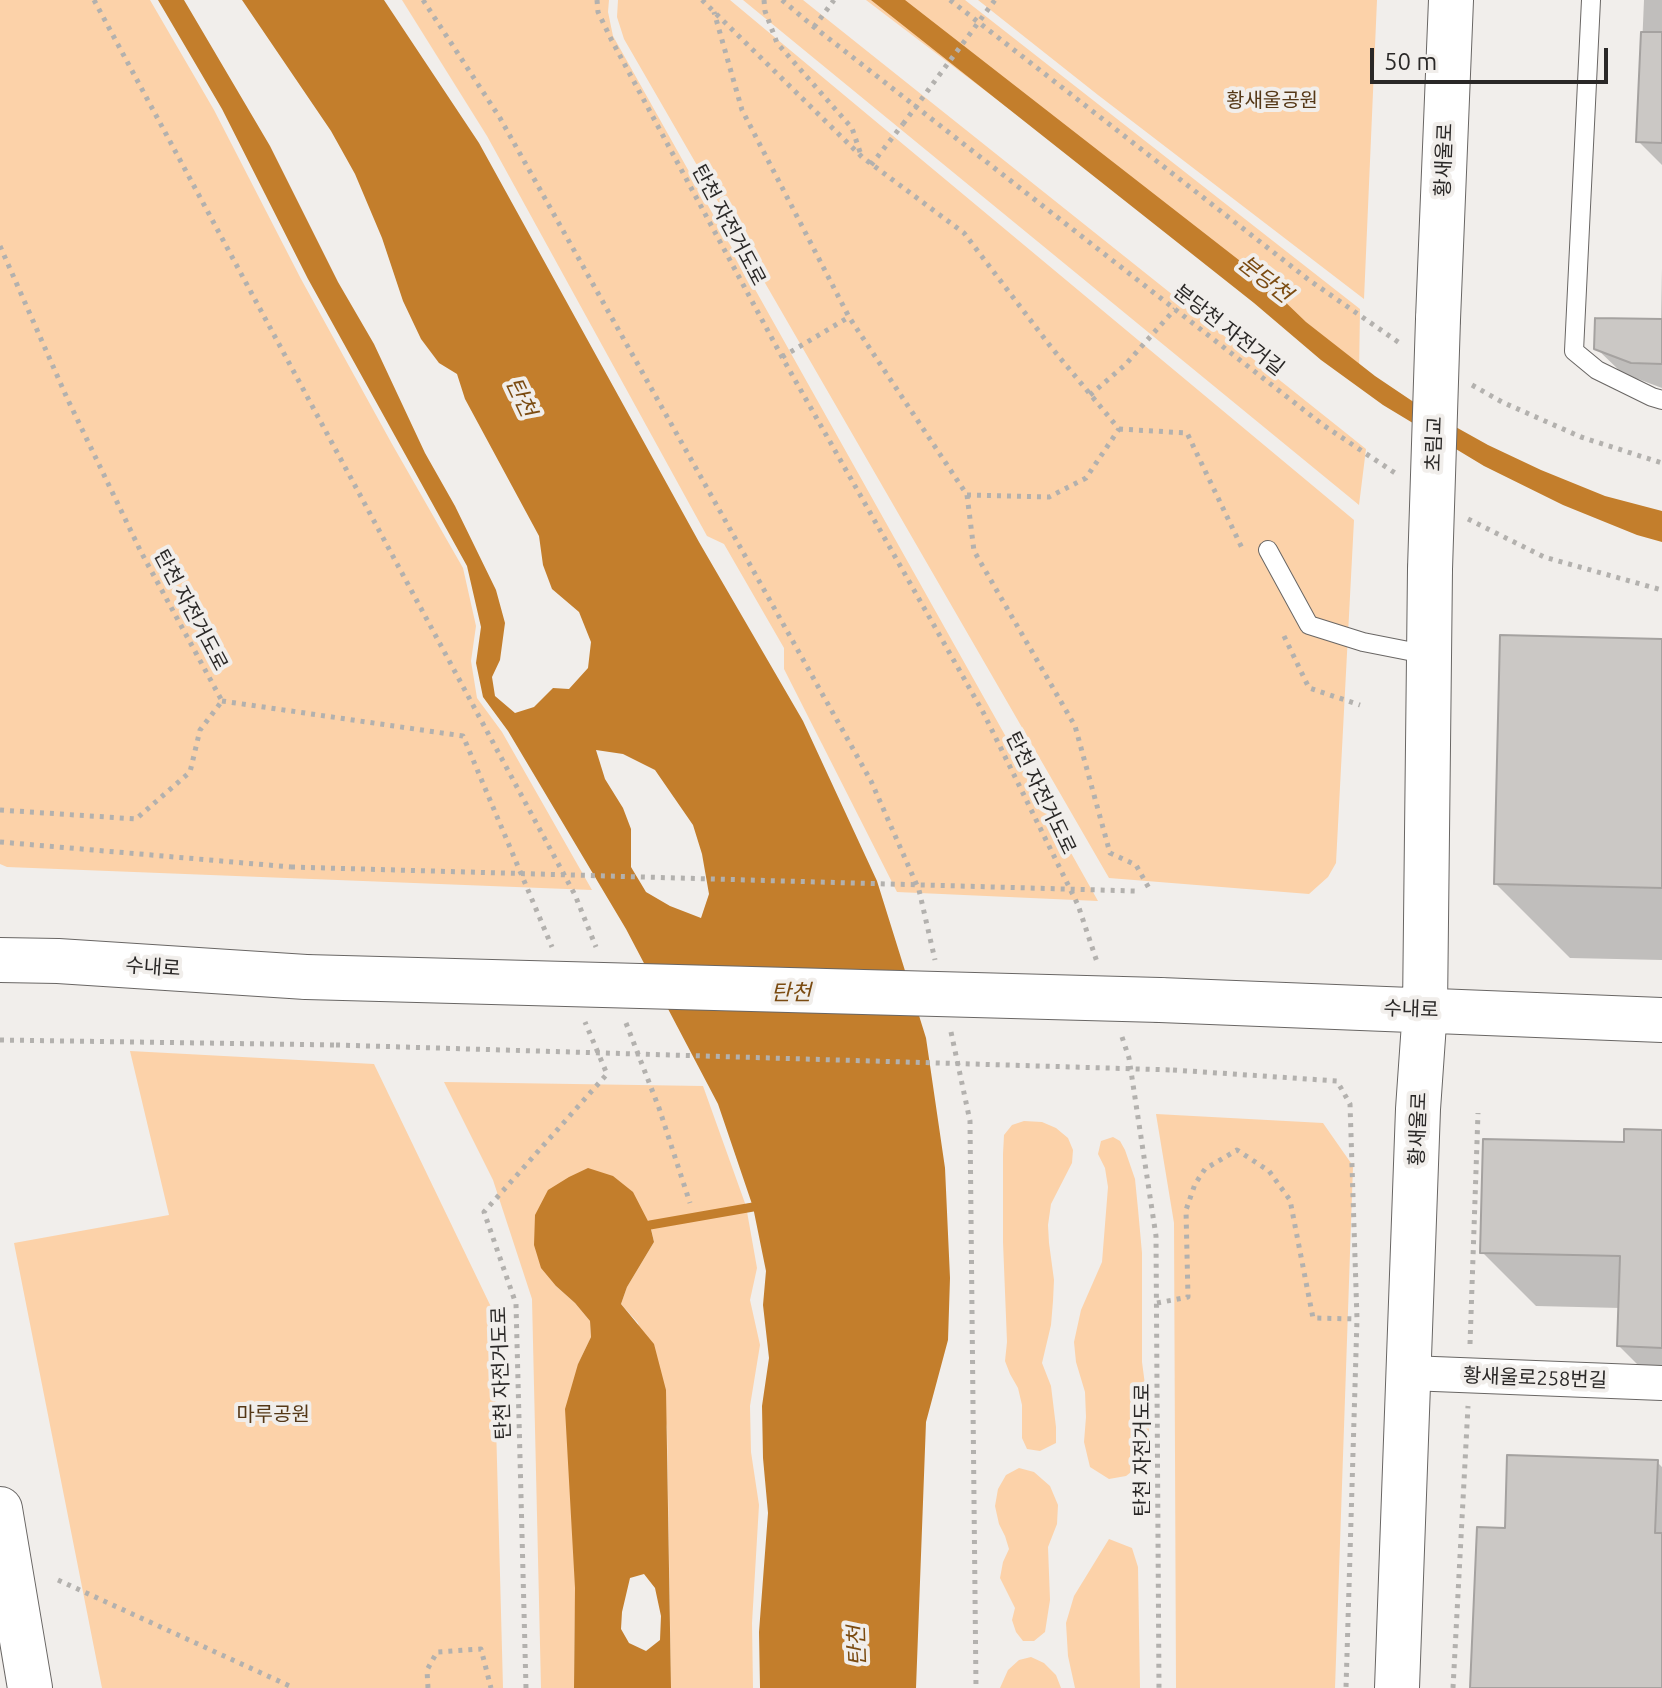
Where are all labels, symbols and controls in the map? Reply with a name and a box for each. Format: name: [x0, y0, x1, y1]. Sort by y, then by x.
scale bar: [1374, 32, 1612, 82]
text: 50 m: [1384, 48, 1437, 75]
park label: 황새울공원: [1226, 88, 1318, 112]
street label: 황새울로: [1431, 123, 1457, 197]
street label: 탄천 자전거도로: [687, 160, 771, 290]
water label: 분당천: [1233, 250, 1297, 308]
street label: 분당천 자전거길: [1169, 279, 1289, 381]
water label: 탄천: [500, 373, 542, 421]
street label: 초림교: [1421, 416, 1447, 472]
street label: 탄천 자전거도로: [149, 545, 233, 675]
street label: 탄천 자전거도로: [1001, 728, 1081, 858]
street label: 수내로: [125, 953, 181, 981]
water label: 탄천: [771, 980, 811, 1006]
street label: 수내로: [1383, 996, 1439, 1022]
street label: 황새울로: [1405, 1092, 1431, 1166]
street label: 탄천 자전거도로: [487, 1306, 515, 1440]
street label: 황새울로258번길: [1463, 1363, 1607, 1393]
street label: 탄천 자전거도로: [1130, 1383, 1154, 1517]
park label: 마루공원: [236, 1402, 310, 1426]
water label: 탄천: [843, 1625, 871, 1667]

